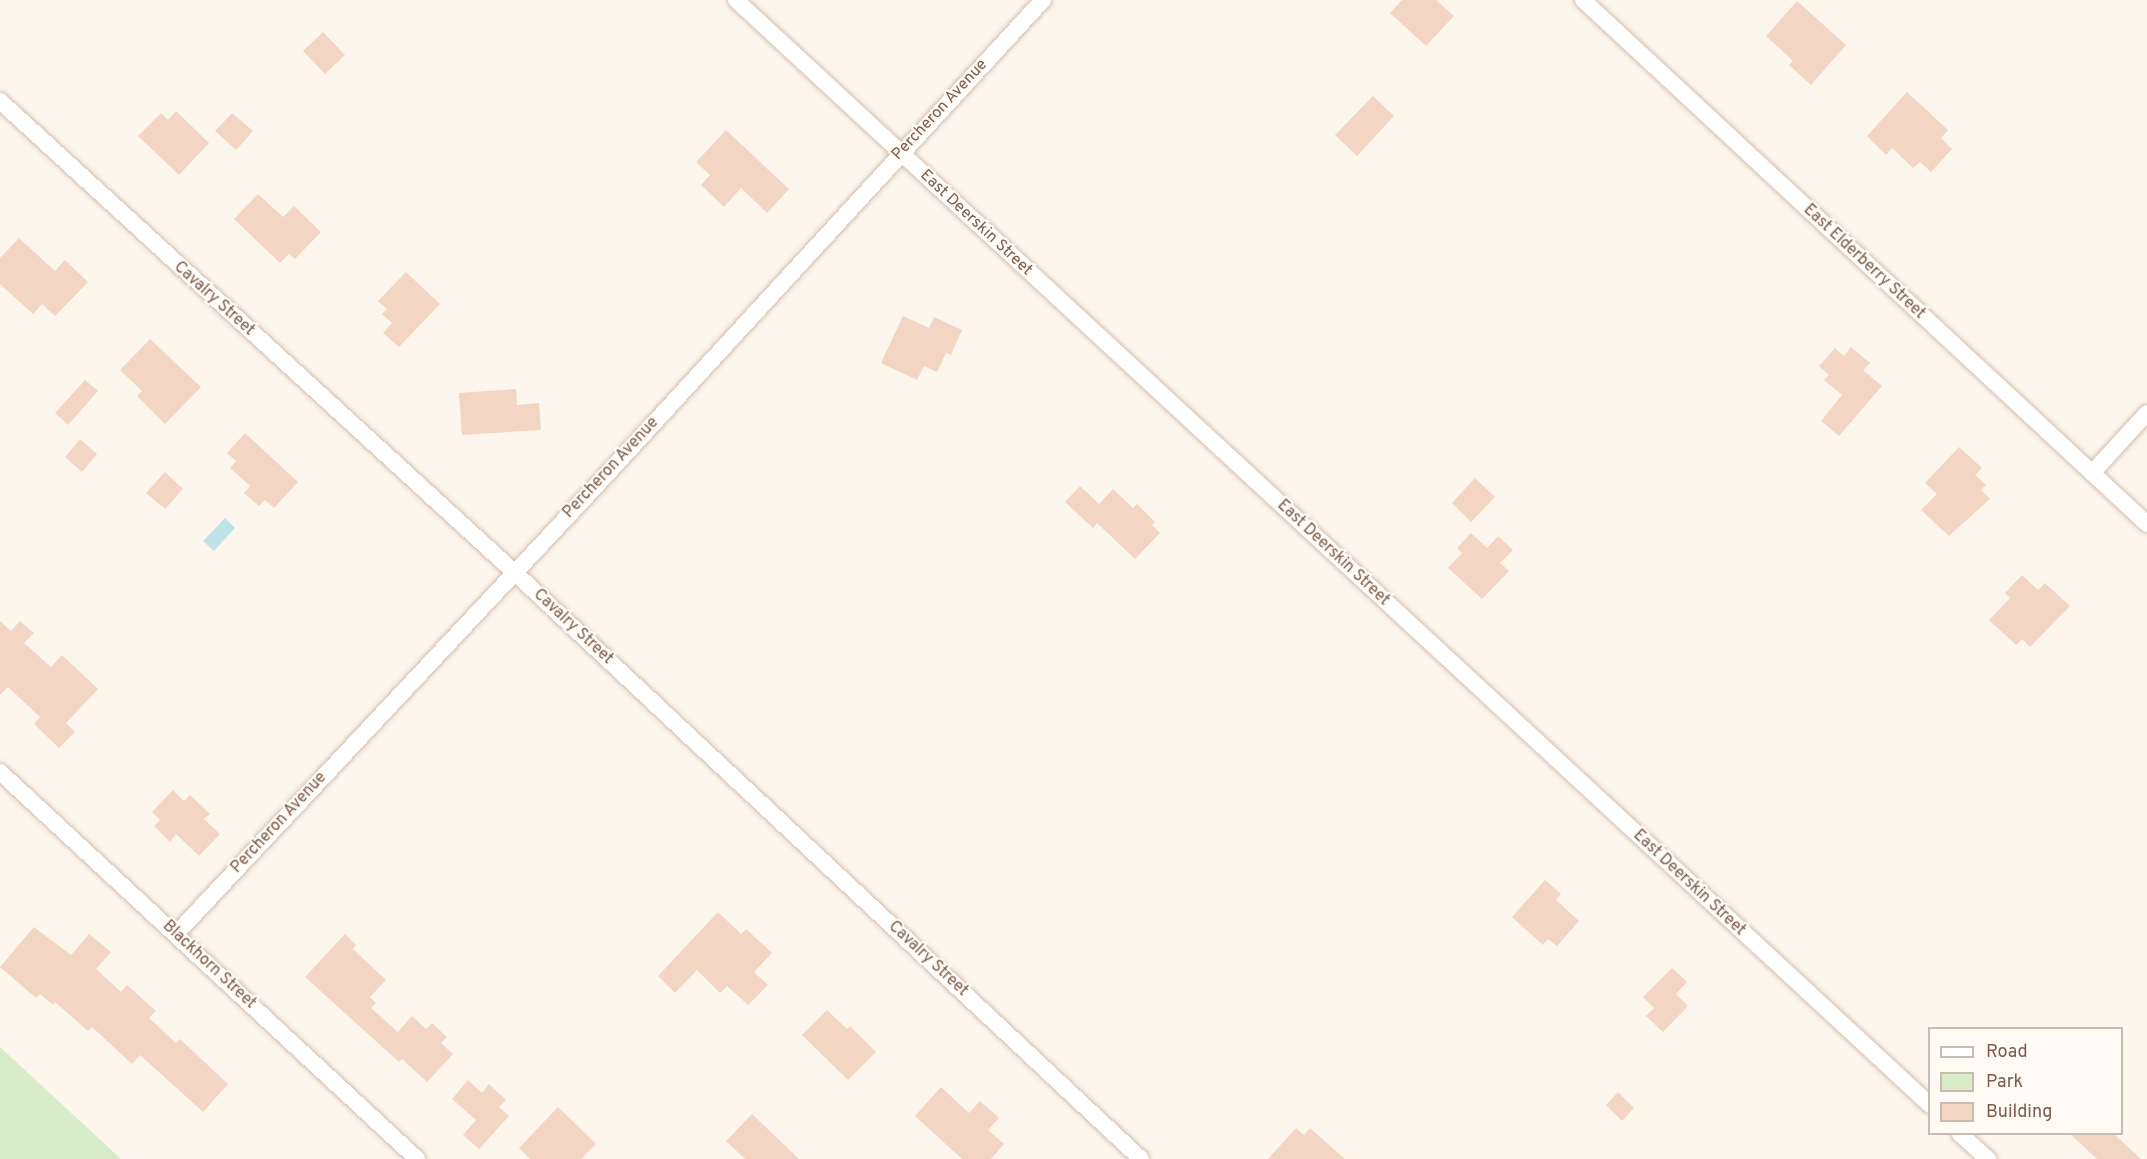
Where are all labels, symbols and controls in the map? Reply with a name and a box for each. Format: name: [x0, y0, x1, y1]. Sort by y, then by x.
street label: Percheron Avenue: [888, 55, 992, 165]
street label: East Deerskin Street: [916, 166, 1036, 280]
street label: East Elderberry Street: [1799, 201, 1929, 323]
street label: Cavalry Street: [170, 258, 258, 340]
street label: Percheron Avenue: [559, 413, 663, 523]
street label: East Deerskin Street: [1273, 496, 1393, 610]
street label: Cavalry Street: [529, 585, 617, 669]
street label: Percheron Avenue: [227, 768, 331, 878]
street label: East Deerskin Street: [1629, 826, 1749, 940]
street label: Blackhorn Street: [158, 917, 260, 1013]
street label: Cavalry Street: [884, 917, 972, 1001]
legend: [1928, 1027, 2123, 1135]
text: Road: [1986, 1041, 2028, 1064]
text: Park: [1986, 1071, 2023, 1094]
text: Building: [1986, 1101, 2052, 1124]

